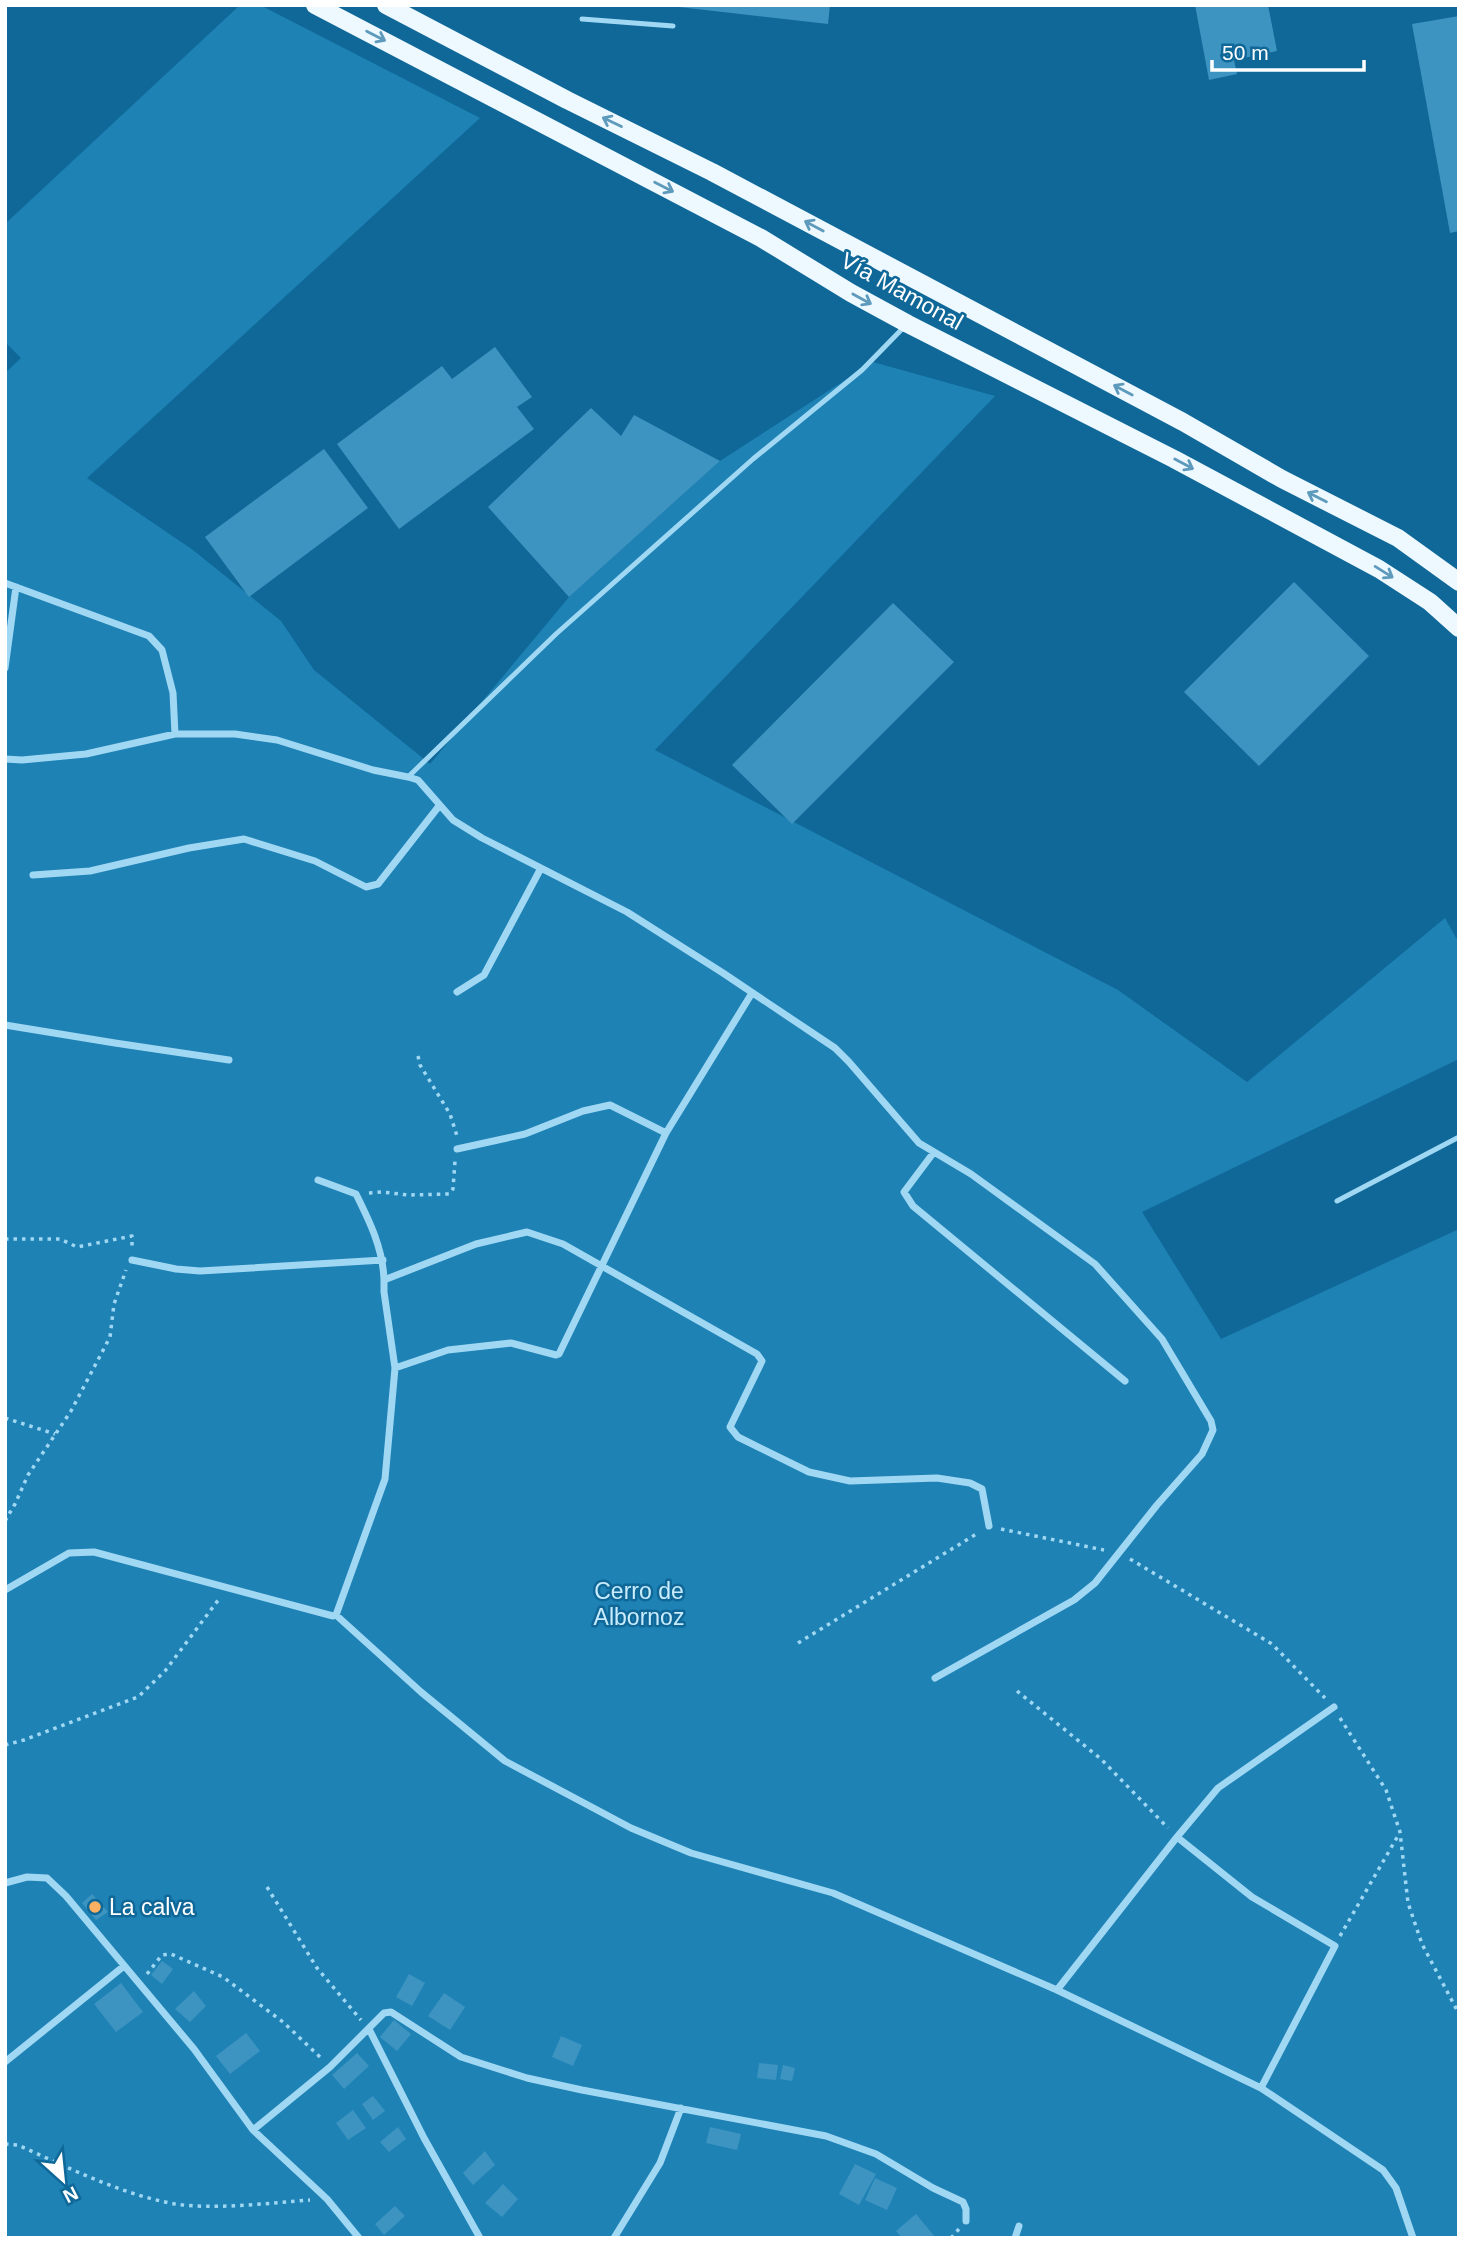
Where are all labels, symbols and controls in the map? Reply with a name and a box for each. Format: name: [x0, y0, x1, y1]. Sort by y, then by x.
scale bar: [1212, 28, 1364, 72]
one-way arrow: [365, 30, 386, 44]
text: 50 m: [1222, 41, 1269, 64]
one-way arrow: [602, 114, 623, 128]
one-way arrow: [654, 181, 674, 195]
one-way arrow: [804, 219, 825, 232]
street label: Vía Mamonal: [836, 247, 968, 335]
one-way arrow: [851, 292, 871, 306]
one-way arrow: [1113, 383, 1134, 396]
one-way arrow: [1173, 457, 1193, 471]
one-way arrow: [1307, 490, 1328, 504]
one-way arrow: [1373, 566, 1393, 580]
park label: Cerro de Albornoz: [594, 1578, 684, 1630]
place label: La calva: [109, 1894, 195, 1920]
marker: La calva: [87, 1899, 103, 1915]
north arrow: [28, 2145, 98, 2215]
text: N: [60, 2182, 81, 2207]

